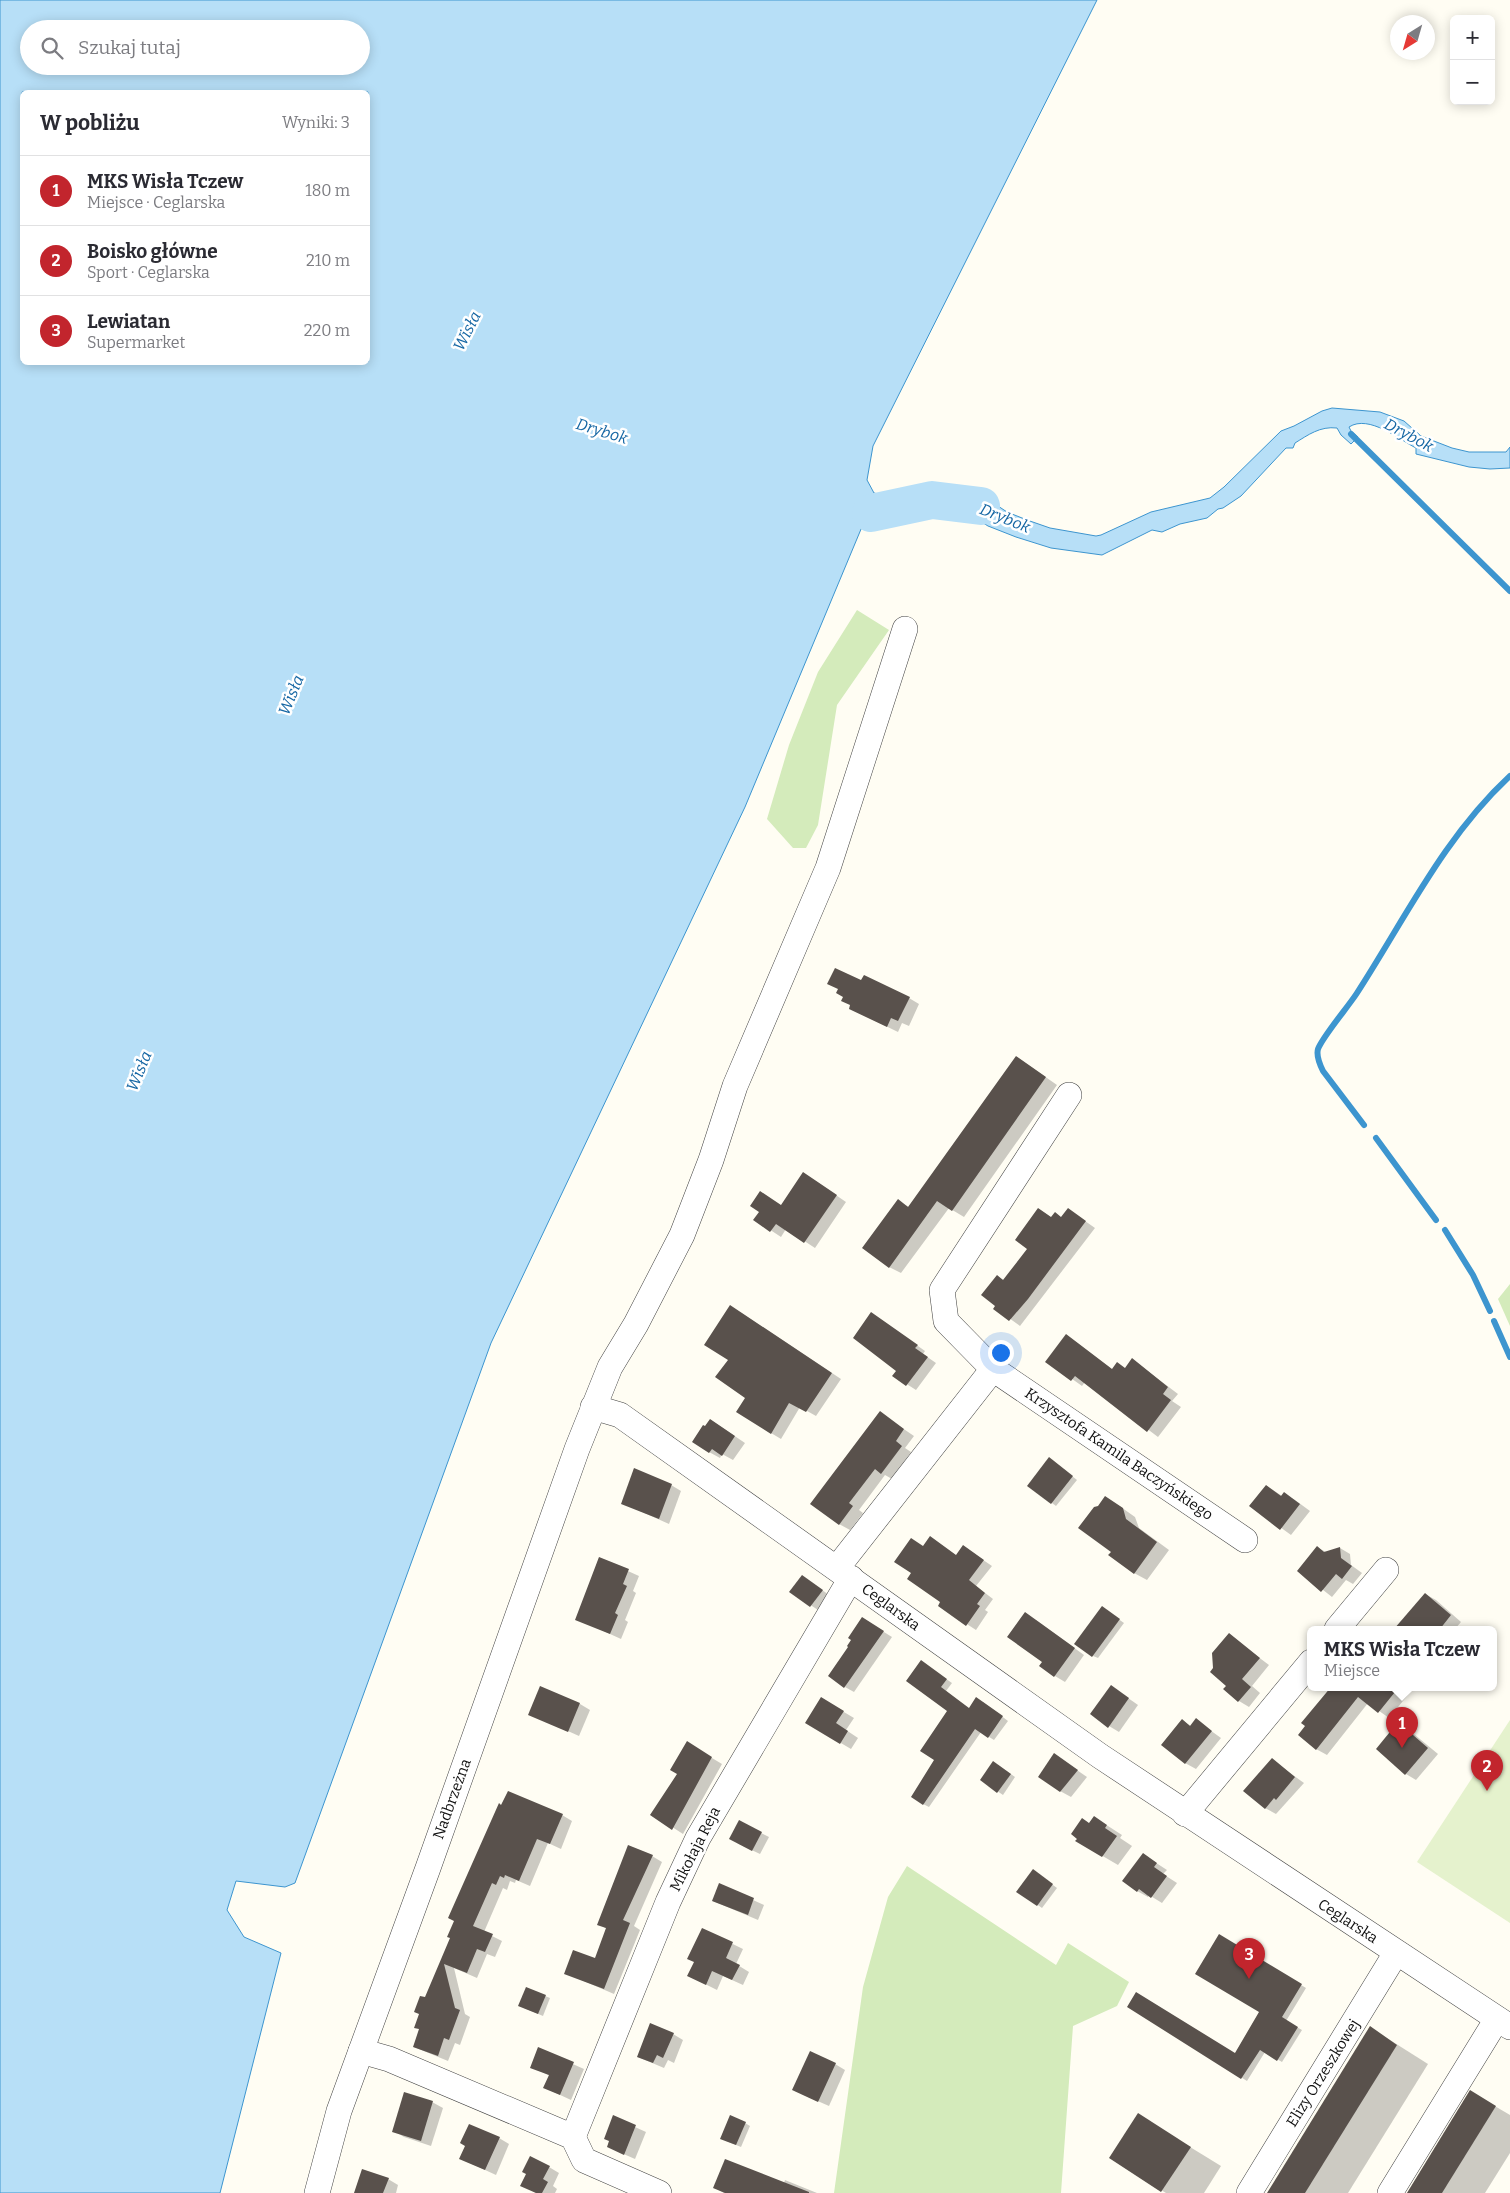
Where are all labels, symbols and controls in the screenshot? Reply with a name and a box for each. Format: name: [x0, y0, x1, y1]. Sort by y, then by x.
north arrow: [1390, 15, 1435, 60]
map controls: [1450, 15, 1495, 105]
button: +: [1450, 15, 1495, 60]
search box: [20, 20, 370, 75]
icon: search: [38, 34, 66, 62]
text: Szukaj tutaj: [78, 36, 181, 59]
button: −: [1450, 60, 1495, 105]
text: W pobliżu: [40, 110, 140, 136]
text: Wyniki: 3: [282, 113, 350, 132]
text: MKS Wisła Tczew: [87, 170, 243, 193]
text: 1: [53, 181, 59, 200]
text: 180 m: [305, 181, 350, 200]
text: Miejsce · Ceglarska: [87, 193, 225, 212]
text: Boisko główne: [87, 240, 218, 263]
text: 2: [51, 251, 61, 270]
text: 210 m: [306, 251, 350, 270]
text: Sport · Ceglarska: [87, 263, 210, 282]
water label: Wisła: [449, 308, 485, 354]
text: Lewiatan: [87, 310, 170, 333]
text: 3: [51, 321, 61, 340]
text: 220 m: [304, 321, 350, 340]
text: Supermarket: [87, 333, 185, 352]
water label: Drybok: [574, 414, 630, 448]
water label: Drybok: [1381, 414, 1437, 456]
water label: Drybok: [977, 499, 1033, 537]
water label: Wisła: [274, 672, 308, 718]
water label: Wisła: [122, 1048, 156, 1094]
your location: [988, 1340, 1014, 1366]
street label: Krzysztofa Kamila Baczyńskiego: [1022, 1384, 1216, 1524]
street label: Ceglarska: [858, 1580, 924, 1634]
popup: [1307, 1626, 1497, 1691]
text: MKS Wisła Tczew: [1324, 1638, 1480, 1661]
text: Miejsce: [1324, 1661, 1380, 1680]
pin: 1: [1386, 1707, 1418, 1748]
pin: 2: [1471, 1750, 1503, 1791]
street label: Nadbrzeżna: [429, 1756, 475, 1842]
street label: Mikołaja Reja: [666, 1804, 724, 1894]
street label: Ceglarska: [1315, 1895, 1381, 1947]
pin: 3: [1233, 1938, 1265, 1979]
street label: Elizy Orzeszkowej: [1283, 2016, 1363, 2130]

